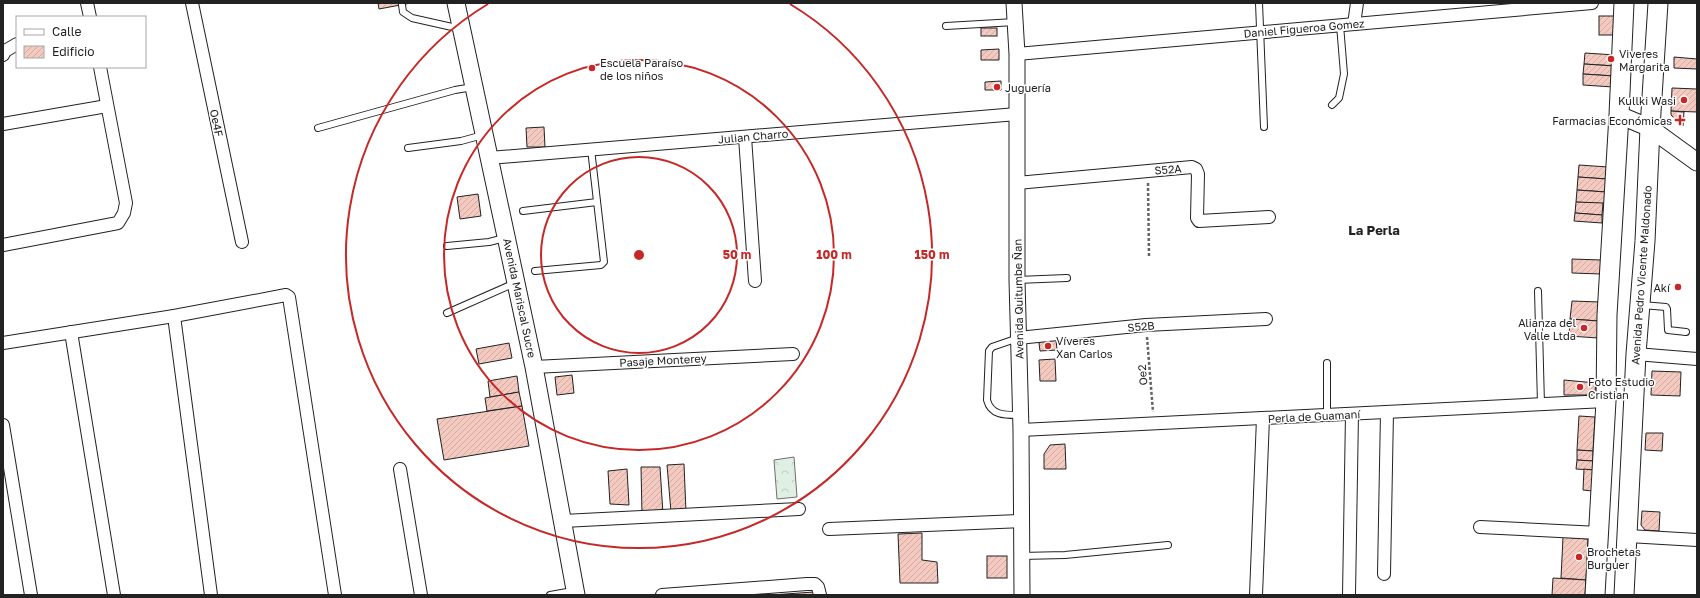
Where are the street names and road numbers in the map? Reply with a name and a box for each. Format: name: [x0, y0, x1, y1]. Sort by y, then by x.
street label: Daniel Figueroa Gomez: [1243, 16, 1365, 40]
street label: Oe4F: [208, 108, 226, 138]
street label: Julian Charro: [717, 126, 789, 146]
street label: S52A: [1154, 162, 1183, 176]
street label: Avenida Pedro Vicente Maldonado: [1628, 184, 1654, 365]
street label: Avenida Mariscal Sucre: [501, 237, 539, 359]
street label: Avenida Quitumbe Ñan: [1010, 239, 1026, 359]
street label: S52B: [1127, 318, 1155, 334]
street label: Pasaje Monterey: [619, 351, 707, 369]
street label: Oe2: [1135, 364, 1149, 386]
street label: Perla de Guamaní: [1268, 407, 1362, 425]

